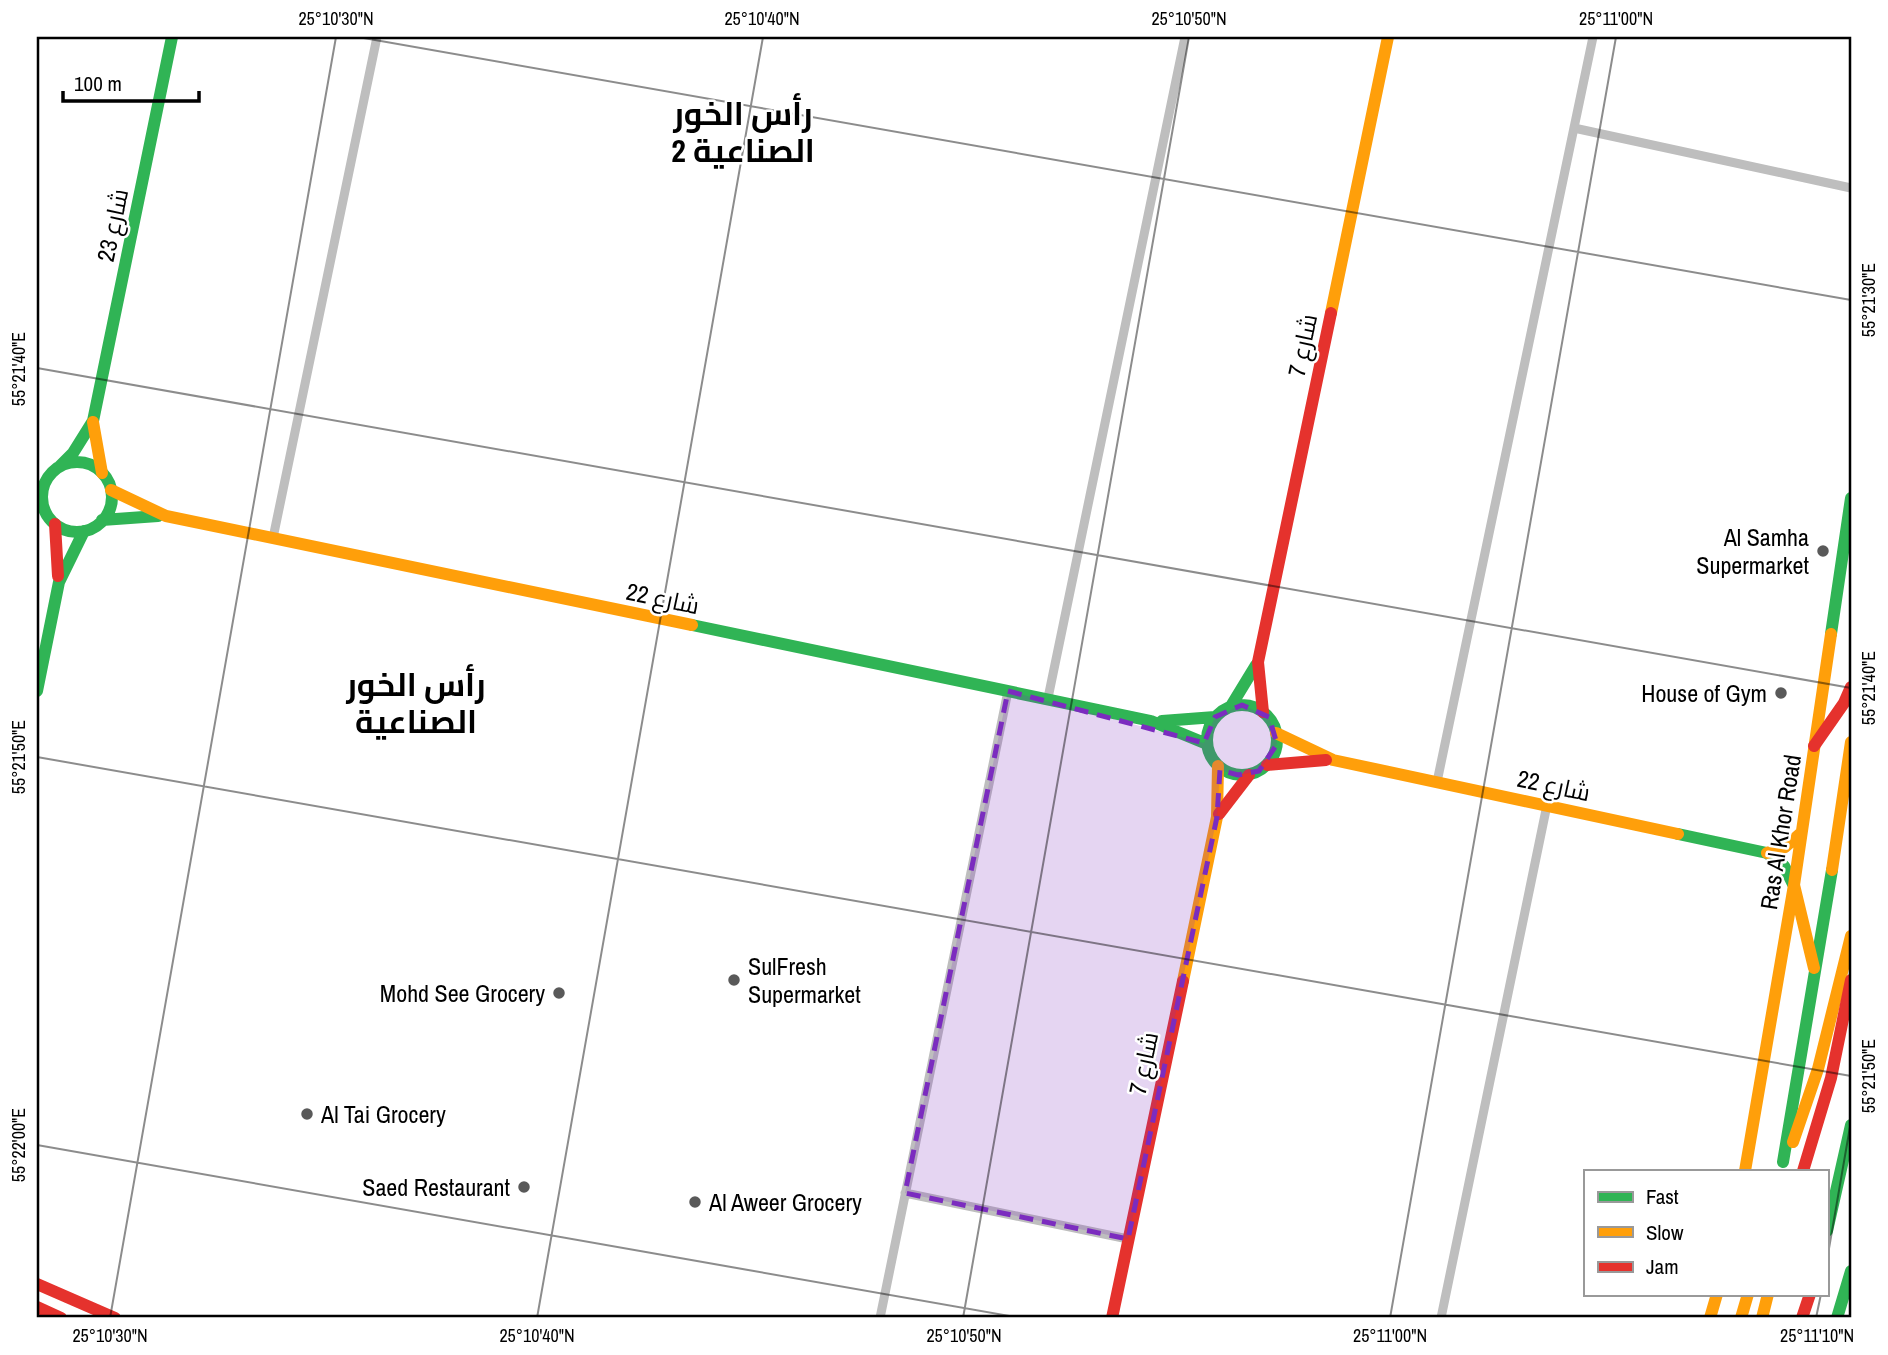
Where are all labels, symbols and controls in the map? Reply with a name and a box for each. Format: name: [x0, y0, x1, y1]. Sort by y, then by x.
text: 25°10'30"N: [298, 6, 374, 31]
text: 25°10'40"N: [724, 6, 800, 31]
text: 25°10'50"N: [1151, 6, 1227, 31]
text: 25°11'00"N: [1579, 6, 1653, 31]
scale bar: [63, 60, 200, 104]
text: 100 m: [74, 69, 122, 98]
district label: رأس الخور الصناعية 2: [671, 92, 815, 172]
street label: شارع 23: [89, 186, 136, 265]
text: 55°21'30"E: [1856, 263, 1881, 337]
street label: شارع 7: [1280, 311, 1325, 379]
text: 55°21'40"E: [6, 332, 31, 406]
place label: Al Samha Supermarket: [1696, 521, 1810, 581]
marker: Al Samha Supermarket: [1815, 543, 1831, 559]
street label: شارع 22: [623, 575, 702, 622]
text: 55°21'40"E: [1856, 651, 1881, 725]
district label: رأس الخور الصناعية: [346, 663, 485, 743]
place label: House of Gym: [1641, 677, 1767, 709]
marker: House of Gym: [1773, 685, 1789, 701]
text: 55°21'50"E: [6, 720, 31, 794]
street label: Ras Al Khor Road: [1752, 752, 1808, 912]
street label: شارع 22: [1514, 762, 1593, 809]
place label: SulFresh Supermarket: [748, 950, 861, 1010]
marker: SulFresh Supermarket: [726, 972, 742, 988]
place label: Mohd See Grocery: [380, 977, 545, 1009]
marker: Mohd See Grocery: [551, 985, 567, 1001]
street label: شارع 7: [1121, 1029, 1166, 1097]
text: 55°21'50"E: [1856, 1039, 1881, 1113]
place label: Al Tai Grocery: [320, 1098, 446, 1130]
marker: Al Tai Grocery: [299, 1106, 315, 1122]
text: 55°22'00"E: [6, 1108, 31, 1182]
legend: [1584, 1170, 1828, 1296]
place label: Saed Restaurant: [362, 1171, 511, 1203]
marker: Saed Restaurant: [516, 1179, 532, 1195]
text: Fast: [1646, 1182, 1679, 1211]
place label: Al Aweer Grocery: [708, 1186, 862, 1218]
marker: Al Aweer Grocery: [687, 1194, 703, 1210]
text: Slow: [1646, 1218, 1684, 1247]
text: Jam: [1646, 1252, 1679, 1281]
text: 25°10'30"N: [72, 1323, 148, 1348]
text: 25°10'40"N: [499, 1323, 575, 1348]
text: 25°10'50"N: [926, 1323, 1002, 1348]
text: 25°11'00"N: [1353, 1323, 1427, 1348]
text: 25°11'10"N: [1780, 1323, 1854, 1348]

